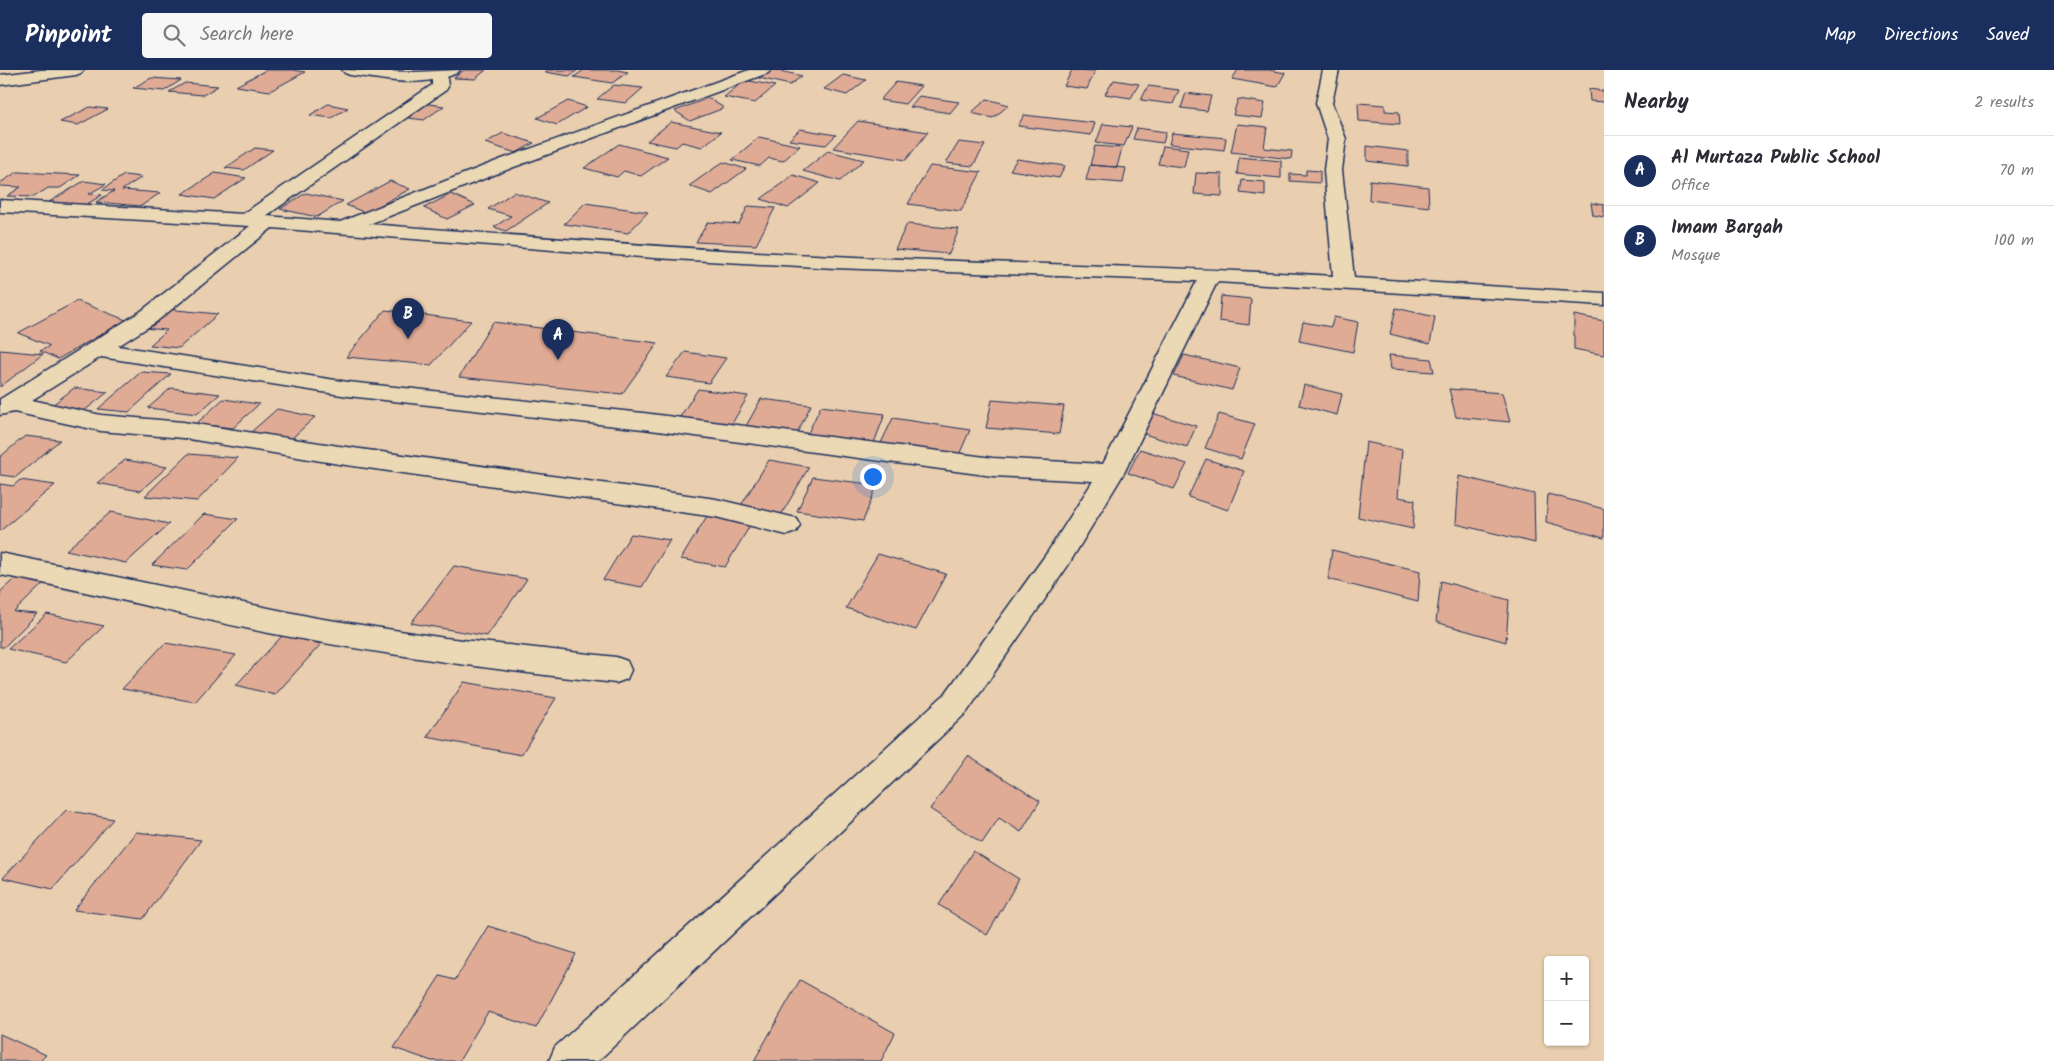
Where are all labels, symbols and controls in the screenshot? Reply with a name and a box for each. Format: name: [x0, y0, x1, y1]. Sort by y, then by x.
search box: [142, 13, 492, 58]
text: Pinpoint: [25, 16, 112, 55]
text: Search here: [200, 20, 294, 50]
icon: search: [160, 21, 188, 49]
text: Map: [1824, 21, 1856, 50]
text: Directions: [1884, 21, 1958, 50]
text: Saved: [1986, 21, 2029, 50]
text: Nearby: [1624, 86, 1689, 119]
text: 2 results: [1974, 90, 2034, 115]
text: Al Murtaza Public School: [1671, 143, 1880, 173]
text: A: [1635, 158, 1645, 183]
text: 70 m: [1999, 158, 2034, 183]
text: Office: [1671, 173, 1710, 198]
text: Imam Bargah: [1671, 213, 1783, 243]
text: B: [1635, 228, 1645, 253]
text: 100 m: [1994, 228, 2034, 253]
text: Mosque: [1671, 243, 1720, 268]
pin: B: [392, 298, 424, 339]
pin: A: [542, 319, 574, 360]
your location: [860, 464, 886, 490]
map controls: [1544, 956, 1589, 1046]
button: +: [1544, 956, 1589, 1001]
button: −: [1544, 1001, 1589, 1046]

